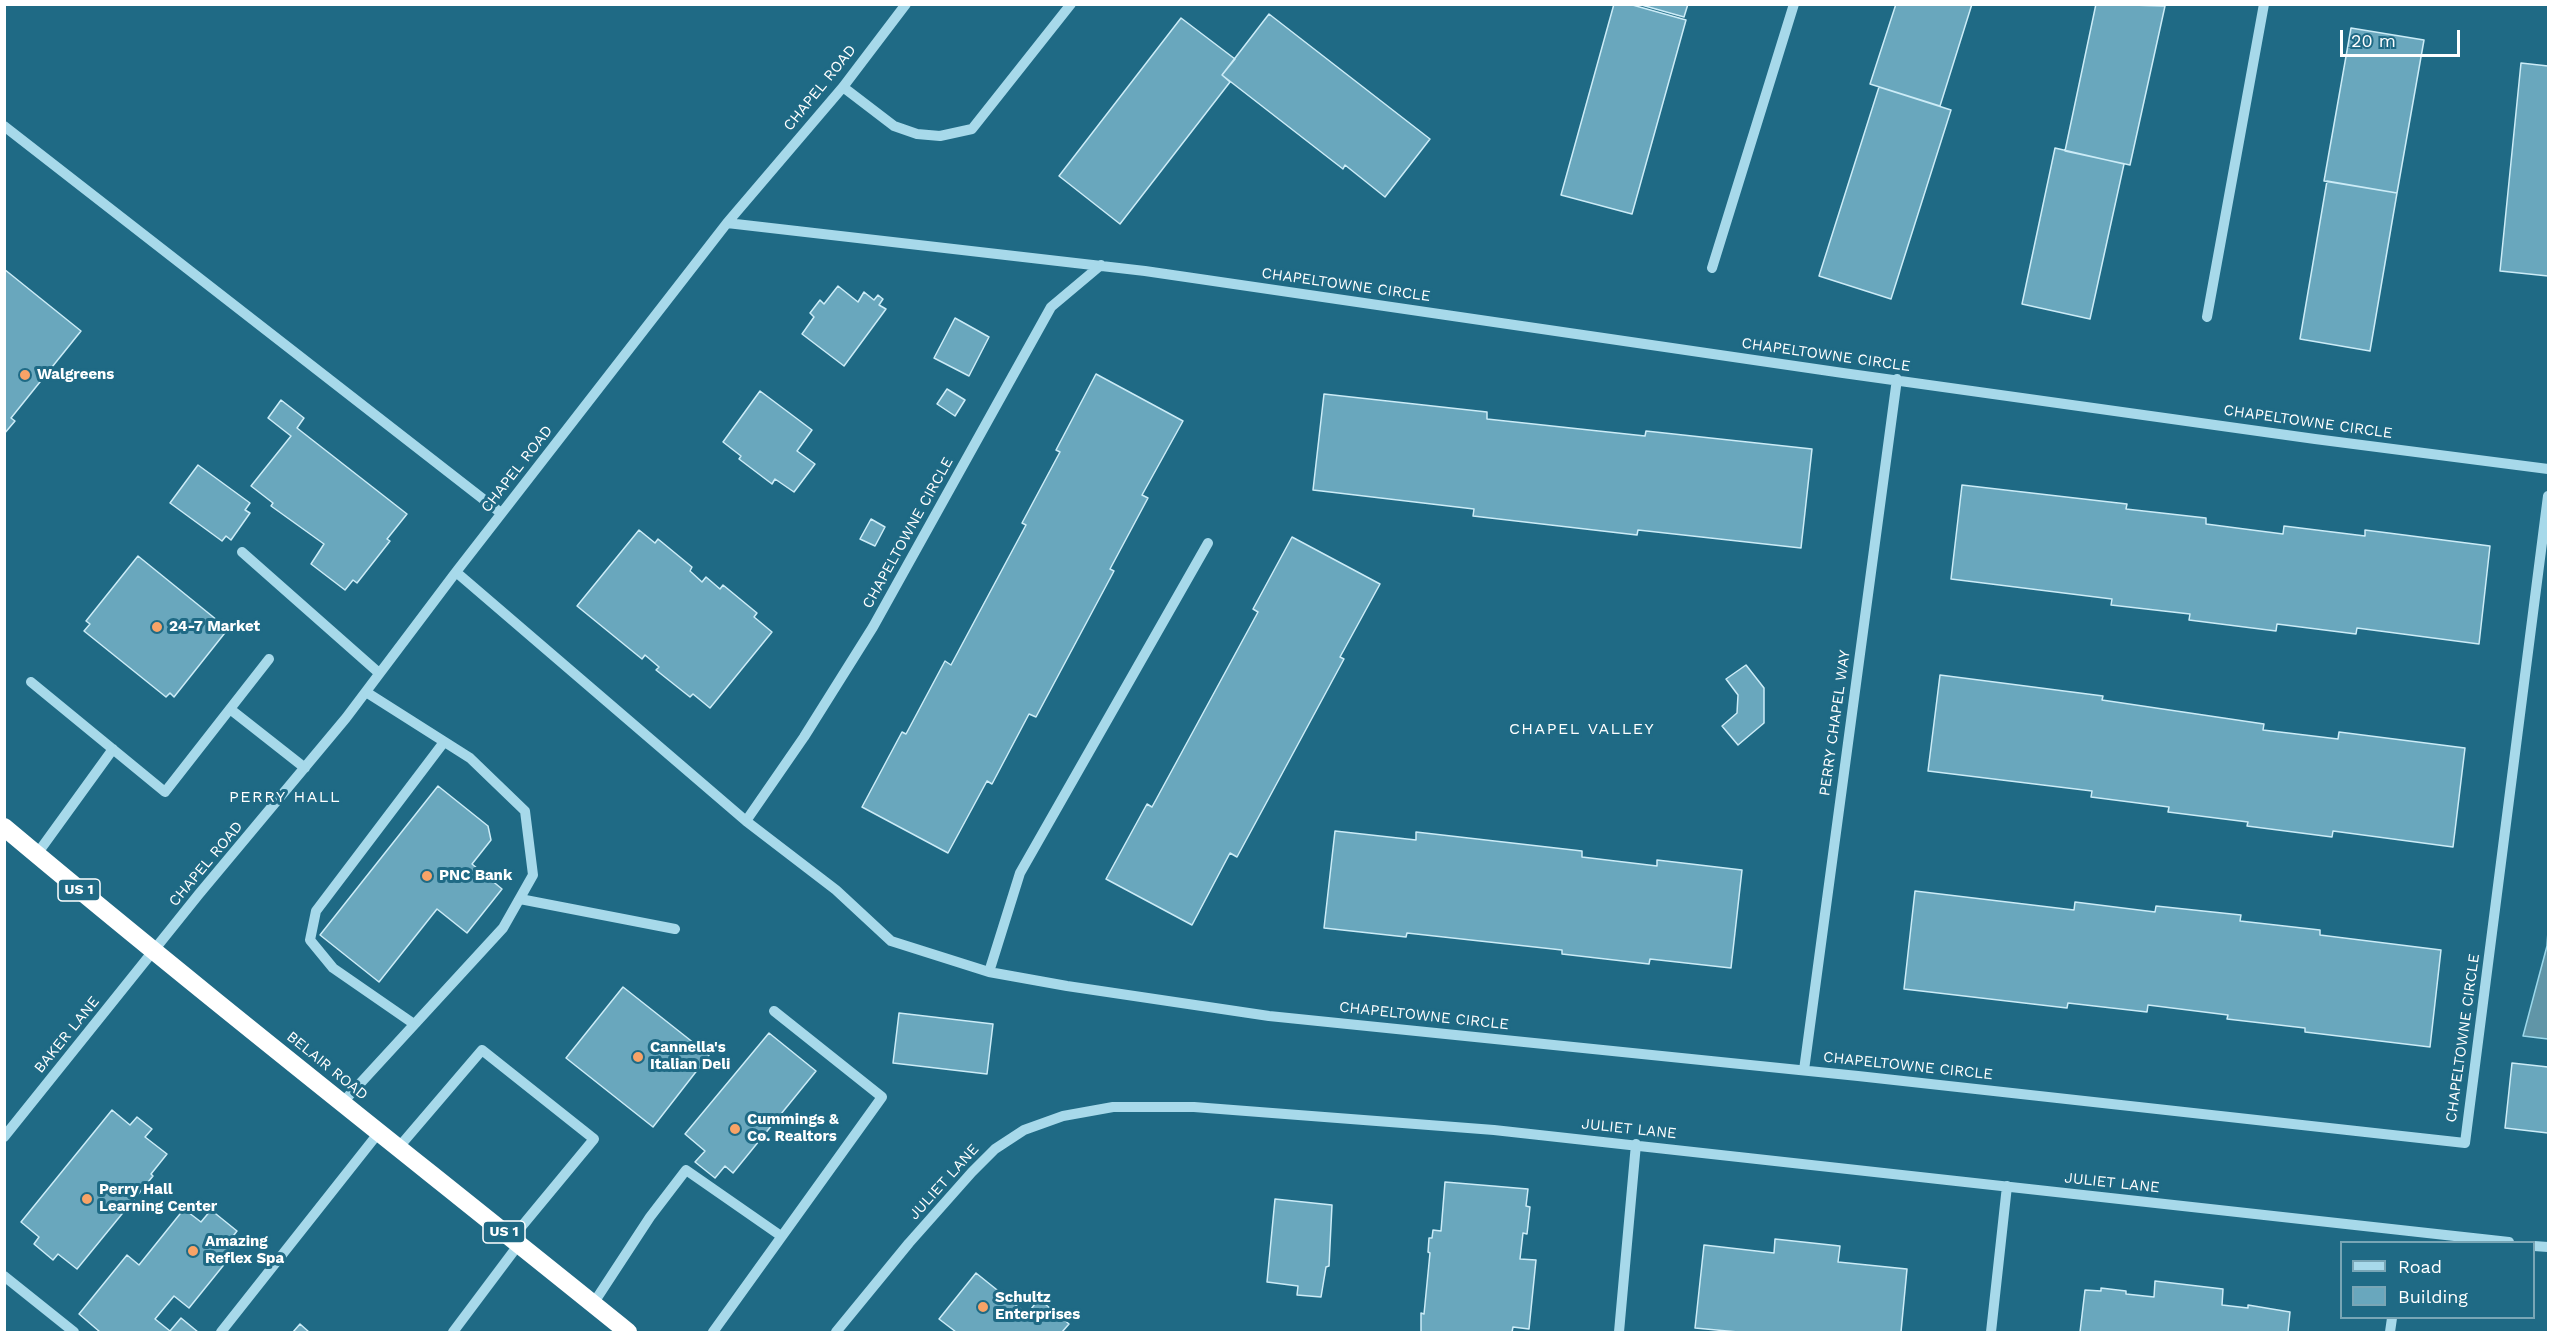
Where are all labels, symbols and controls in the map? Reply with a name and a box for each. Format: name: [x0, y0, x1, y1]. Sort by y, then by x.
scale bar: [2343, 18, 2463, 56]
text: 20 m: [2351, 30, 2396, 51]
street label: CHAPEL ROAD: [780, 41, 860, 135]
street label: CHAPELTOWNE CIRCLE: [1260, 264, 1432, 306]
street label: CHAPELTOWNE CIRCLE: [1740, 334, 1912, 376]
place label: Walgreens: [37, 366, 114, 384]
marker: Walgreens: [18, 368, 32, 382]
street label: CHAPELTOWNE CIRCLE: [2222, 401, 2394, 443]
street label: CHAPEL ROAD: [477, 422, 557, 516]
street label: CHAPELTOWNE CIRCLE: [859, 454, 957, 612]
place label: 24-7 Market: [169, 618, 260, 636]
marker: 24-7 Market: [150, 620, 164, 634]
street label: PERRY CHAPEL WAY: [1816, 649, 1854, 797]
district label: CHAPEL VALLEY: [1509, 719, 1655, 739]
district label: PERRY HALL: [229, 787, 341, 807]
street label: CHAPEL ROAD: [165, 818, 247, 910]
place label: PNC Bank: [439, 867, 512, 885]
marker: PNC Bank: [420, 869, 434, 883]
road number: US 1: [58, 879, 100, 901]
street label: CHAPELTOWNE CIRCLE: [2442, 952, 2484, 1124]
street label: BAKER LANE: [31, 993, 103, 1077]
street label: CHAPELTOWNE CIRCLE: [1338, 998, 1510, 1034]
street label: BELAIR ROAD: [283, 1028, 371, 1104]
place label: Cannella's Italian Deli: [650, 1039, 730, 1074]
street label: CHAPELTOWNE CIRCLE: [1822, 1048, 1994, 1084]
marker: Cannella's Italian Deli: [631, 1050, 645, 1064]
place label: Cummings & Co. Realtors: [747, 1111, 839, 1146]
street label: JULIET LANE: [1580, 1115, 1678, 1143]
marker: Cummings & Co. Realtors: [728, 1122, 742, 1136]
street label: JULIET LANE: [905, 1140, 983, 1224]
street label: JULIET LANE: [2063, 1169, 2161, 1197]
place label: Perry Hall Learning Center: [99, 1181, 217, 1216]
marker: Perry Hall Learning Center: [80, 1192, 94, 1206]
road number: US 1: [483, 1221, 525, 1243]
place label: Amazing Reflex Spa: [205, 1233, 284, 1268]
legend: [2340, 1241, 2535, 1319]
marker: Amazing Reflex Spa: [186, 1244, 200, 1258]
text: Road: [2398, 1256, 2442, 1277]
text: Building: [2398, 1286, 2468, 1307]
place label: Schultz Enterprises: [995, 1289, 1080, 1324]
marker: Schultz Enterprises: [976, 1300, 990, 1314]

